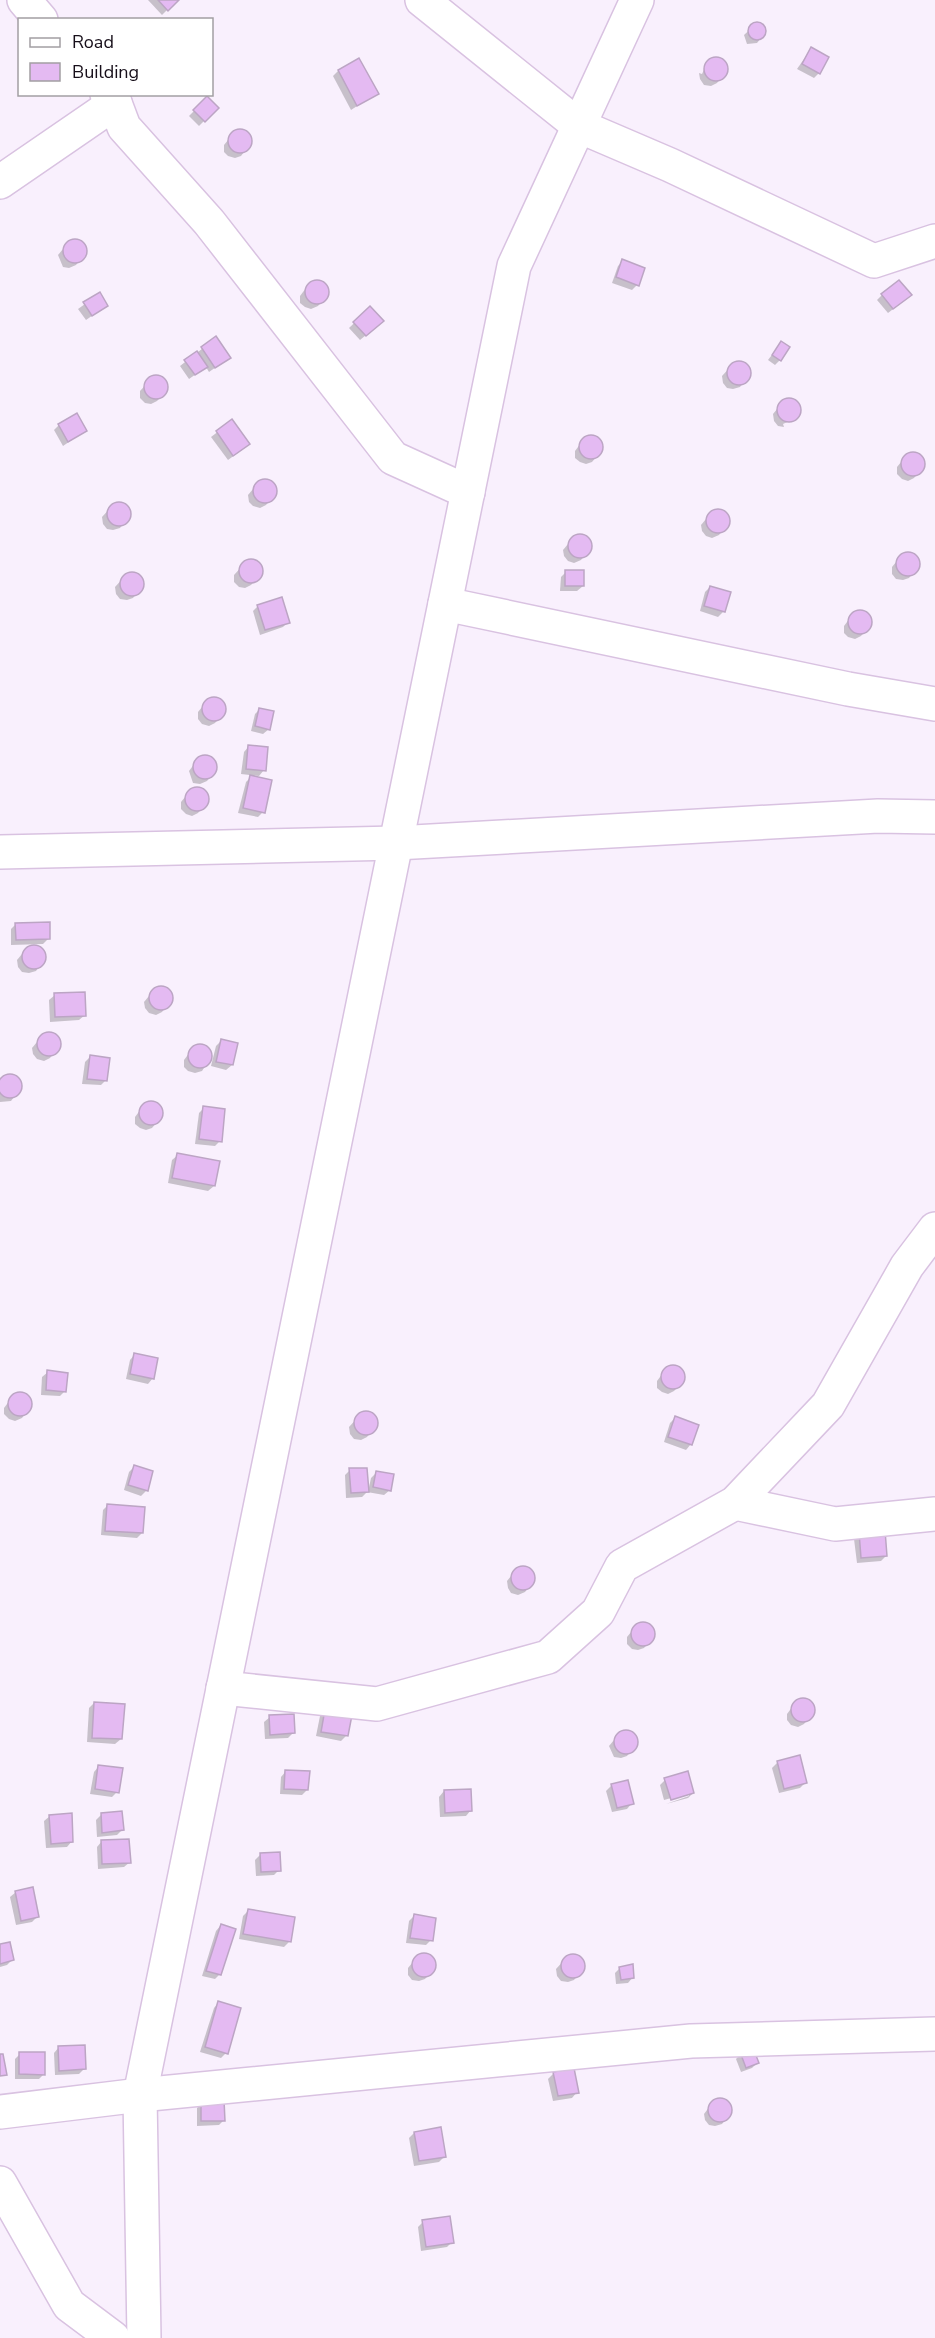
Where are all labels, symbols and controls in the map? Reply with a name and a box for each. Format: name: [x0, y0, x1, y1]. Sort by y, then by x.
legend: [18, 18, 213, 96]
text: Road: [72, 30, 114, 54]
text: Building: [72, 60, 139, 84]

